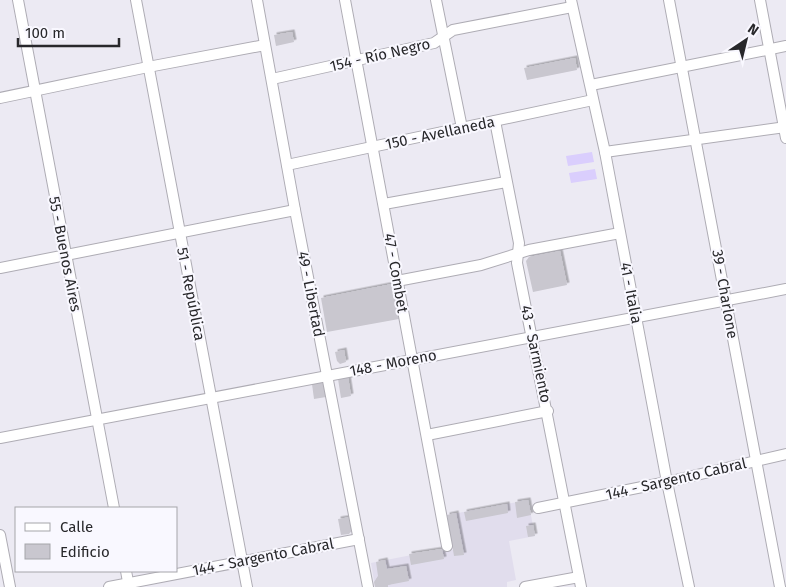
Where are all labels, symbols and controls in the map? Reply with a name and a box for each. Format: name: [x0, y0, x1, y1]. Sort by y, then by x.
scale bar: [18, 15, 119, 47]
north arrow: [721, 15, 771, 65]
text: N: [744, 20, 762, 39]
text: 100 m: [25, 24, 65, 42]
street label: 154 - Río Negro: [328, 35, 432, 75]
street label: 150 - Avellaneda: [384, 113, 496, 153]
street label: 55 - Buenos Aires: [45, 195, 85, 313]
street label: 47 - Combet: [380, 232, 412, 315]
street label: 51 - República: [173, 246, 209, 342]
street label: 39 - Charlone: [708, 248, 742, 340]
street label: 49 - Libertad: [294, 250, 328, 338]
street label: 41 - Italia: [616, 261, 646, 325]
street label: 43 - Sarmiento: [517, 304, 555, 404]
street label: 148 - Moreno: [348, 346, 438, 380]
street label: 144 - Sargento Cabral: [604, 454, 749, 504]
legend: [15, 507, 178, 572]
text: Calle: [60, 518, 93, 536]
street label: 144 - Sargento Cabral: [191, 534, 336, 580]
text: Edificio: [60, 543, 110, 561]

